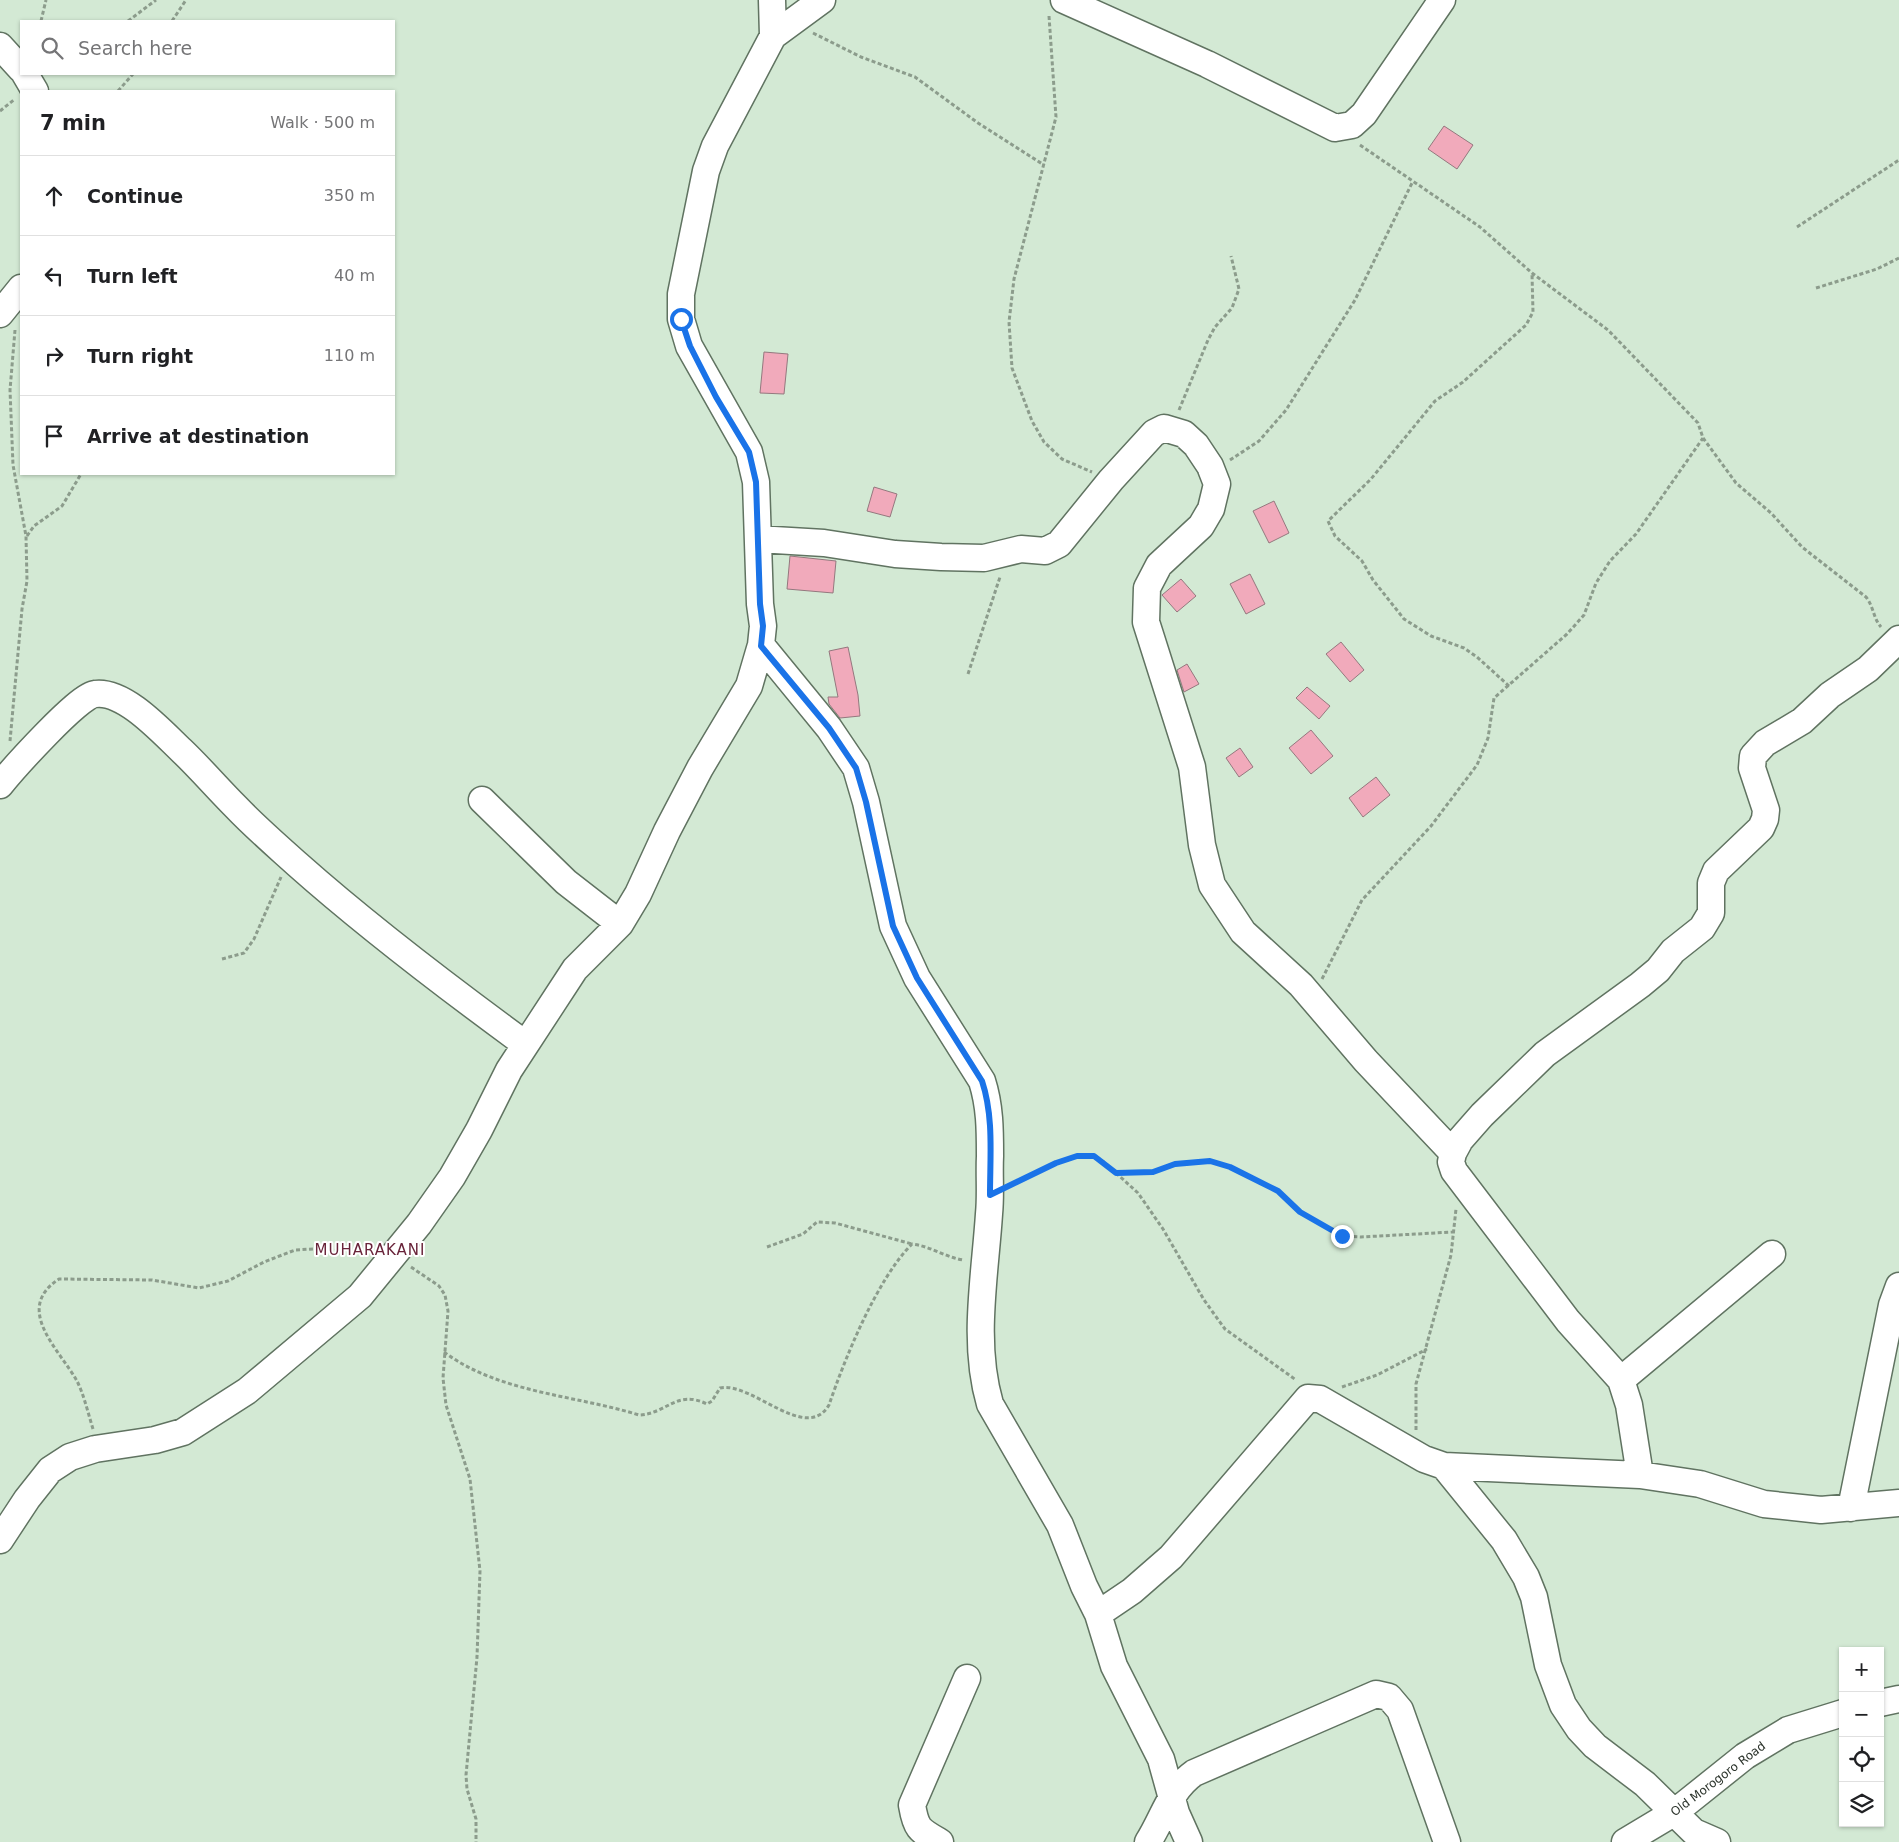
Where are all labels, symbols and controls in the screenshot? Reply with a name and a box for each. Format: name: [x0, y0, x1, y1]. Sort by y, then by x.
search box: [20, 20, 395, 75]
icon: search: [38, 34, 66, 62]
text: Search here: [78, 37, 192, 59]
text: 7 min: [40, 111, 106, 135]
text: Walk · 500 m: [270, 113, 375, 132]
icon: ahead: [40, 182, 68, 210]
text: Continue: [87, 185, 183, 207]
text: 350 m: [324, 186, 375, 205]
icon: left: [40, 262, 68, 290]
text: Turn left: [87, 265, 178, 287]
text: 40 m: [334, 266, 375, 285]
route start: [670, 308, 693, 331]
icon: right: [40, 342, 68, 370]
text: Turn right: [87, 345, 193, 367]
text: 110 m: [324, 346, 375, 365]
icon: arrive: [40, 422, 68, 450]
text: Arrive at destination: [87, 425, 309, 447]
route end: [1331, 1225, 1354, 1248]
district label: MUHARAKANI: [314, 1241, 426, 1259]
map controls: [1839, 1647, 1884, 1827]
button: +: [1839, 1647, 1884, 1692]
button: −: [1839, 1692, 1884, 1737]
button: locate: [1839, 1737, 1884, 1782]
street label: Old Morogoro Road: [1668, 1739, 1768, 1819]
button: layers: [1839, 1782, 1884, 1827]

